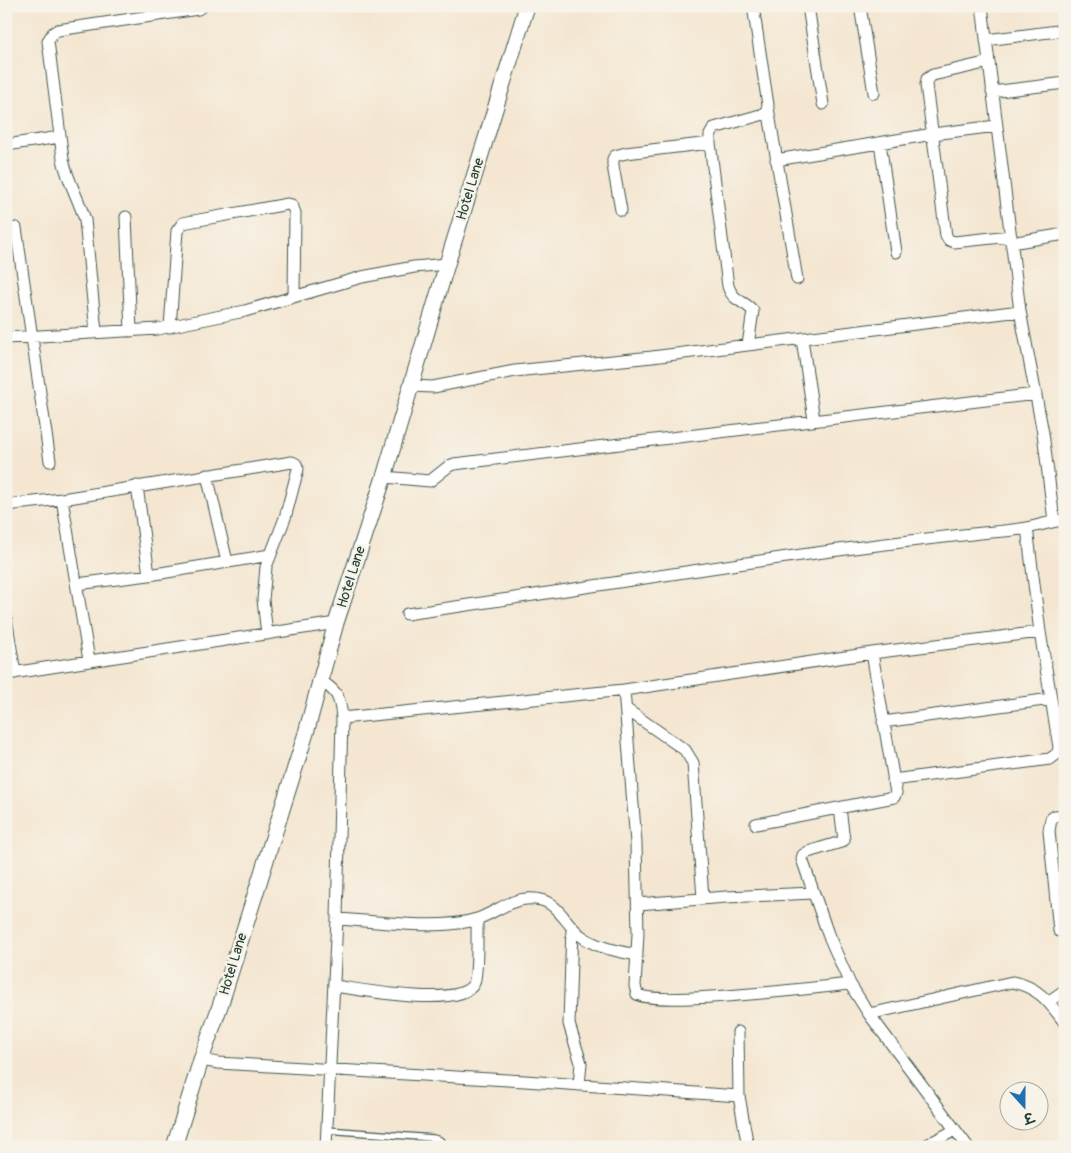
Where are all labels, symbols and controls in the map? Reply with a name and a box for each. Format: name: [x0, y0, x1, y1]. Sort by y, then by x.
street label: Hotel Lane: [452, 156, 488, 222]
street label: Hotel Lane: [333, 544, 369, 610]
street label: Hotel Lane: [215, 931, 251, 997]
north arrow: [998, 1080, 1048, 1130]
text: उ: [1020, 1107, 1038, 1128]

